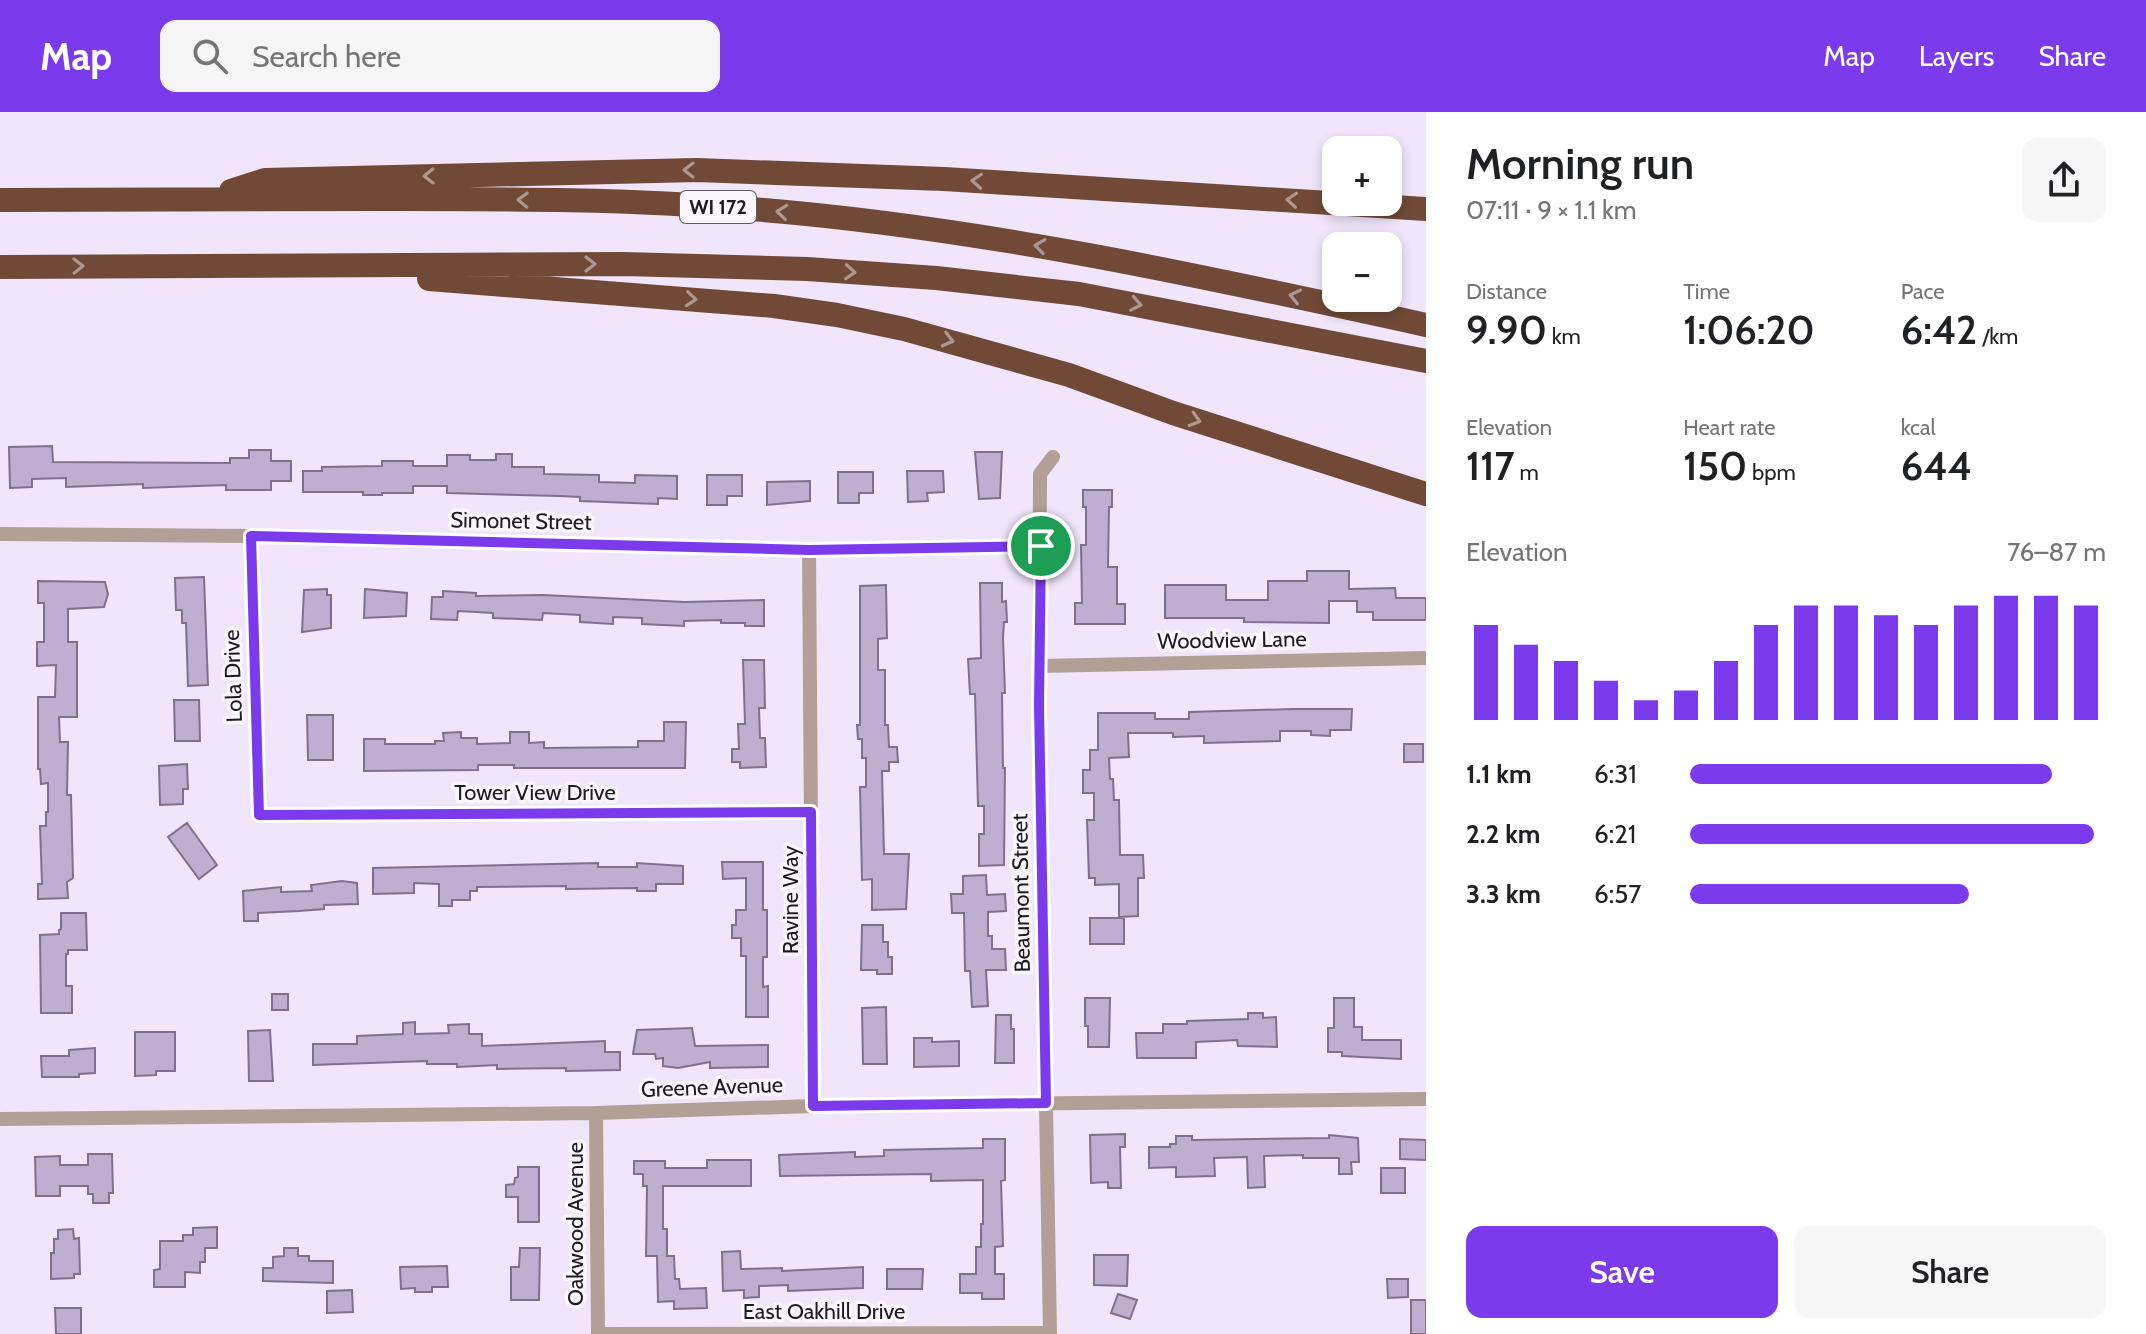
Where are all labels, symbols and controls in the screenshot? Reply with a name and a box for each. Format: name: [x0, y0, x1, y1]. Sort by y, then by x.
search box: [160, 20, 720, 92]
text: Map: [40, 33, 112, 80]
icon: search: [188, 34, 232, 78]
text: Search here: [252, 38, 401, 75]
text: Map: [1823, 39, 1875, 73]
text: Layers: [1919, 39, 1994, 73]
text: Share: [2038, 39, 2106, 73]
map controls: [1322, 136, 1402, 312]
button: +: [1322, 136, 1402, 216]
text: Morning run: [1466, 137, 1694, 190]
button: share: [2022, 138, 2106, 222]
one-way arrow: [682, 161, 695, 179]
one-way arrow: [422, 168, 435, 185]
one-way arrow: [970, 173, 983, 190]
one-way arrow: [516, 191, 529, 208]
road number: WI 172: [680, 191, 756, 223]
one-way arrow: [1285, 192, 1298, 209]
text: 07:11 · 9 × 1.1 km: [1466, 194, 1637, 226]
one-way arrow: [776, 204, 789, 221]
button: −: [1322, 232, 1402, 312]
one-way arrow: [1033, 238, 1047, 255]
one-way arrow: [584, 255, 597, 273]
one-way arrow: [72, 257, 85, 275]
one-way arrow: [844, 263, 857, 280]
text: Distance: [1466, 278, 1547, 305]
text: Time: [1683, 278, 1730, 305]
text: Pace: [1901, 278, 1945, 305]
one-way arrow: [1289, 288, 1303, 305]
one-way arrow: [685, 290, 698, 307]
one-way arrow: [1129, 295, 1142, 312]
text: 9.90: [1466, 305, 1547, 354]
text: 1:06:20: [1683, 305, 1815, 354]
text: 6:42: [1901, 305, 1977, 354]
text: km: [1547, 323, 1581, 350]
text: /km: [1977, 323, 2018, 350]
one-way arrow: [940, 330, 954, 347]
one-way arrow: [1187, 411, 1201, 427]
text: Elevation: [1466, 414, 1552, 441]
text: Heart rate: [1683, 414, 1775, 441]
text: kcal: [1901, 414, 1936, 441]
text: 117: [1466, 441, 1515, 490]
text: 150: [1683, 441, 1747, 490]
text: 644: [1901, 441, 1972, 490]
text: m: [1515, 459, 1539, 486]
text: bpm: [1747, 459, 1796, 486]
street label: Simonet Street: [450, 506, 592, 536]
pin: [1007, 512, 1075, 580]
icon: arrive: [1019, 524, 1063, 568]
text: Elevation: [1466, 536, 1568, 568]
text: 76–87 m: [2007, 536, 2106, 568]
street label: Woodview Lane: [1157, 625, 1307, 655]
street label: Lola Drive: [218, 629, 248, 723]
text: 1.1 km: [1466, 758, 1532, 790]
text: 6:31: [1594, 758, 1637, 790]
street label: Tower View Drive: [454, 779, 616, 806]
street label: Beaumont Street: [1006, 813, 1036, 973]
text: 2.2 km: [1466, 818, 1540, 850]
text: 6:21: [1594, 818, 1636, 850]
street label: Ravine Way: [777, 846, 804, 954]
text: 3.3 km: [1466, 878, 1541, 910]
text: 6:57: [1594, 878, 1641, 910]
street label: Greene Avenue: [641, 1071, 783, 1103]
street label: Oakwood Avenue: [562, 1142, 589, 1306]
button: Save: [1466, 1226, 1778, 1318]
button: Share: [1794, 1226, 2106, 1318]
street label: East Oakhill Drive: [743, 1298, 905, 1325]

